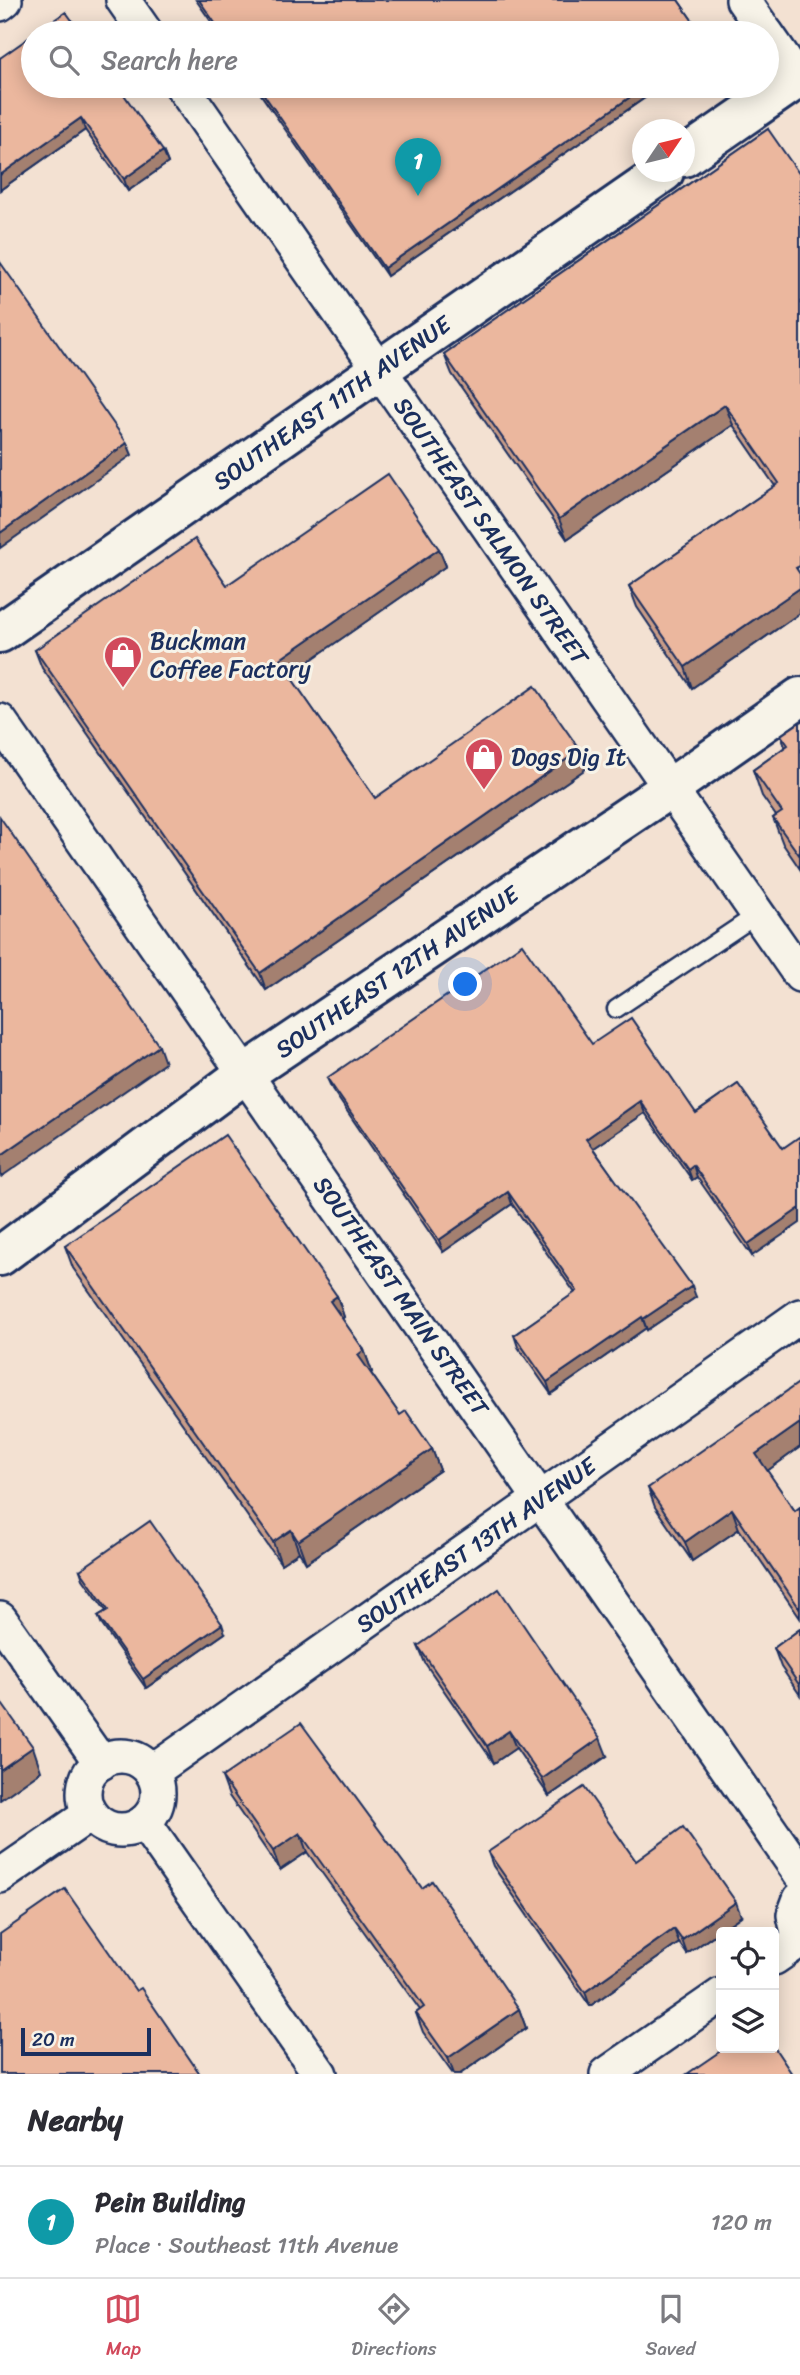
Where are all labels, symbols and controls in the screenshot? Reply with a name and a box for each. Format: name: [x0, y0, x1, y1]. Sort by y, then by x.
search box: [21, 21, 779, 98]
text: Search here: [101, 37, 238, 83]
icon: search: [45, 41, 83, 79]
north arrow: [632, 119, 695, 182]
pin: 1: [395, 138, 441, 196]
street label: SOUTHEAST 11TH AVENUE: [204, 303, 462, 502]
street label: SOUTHEAST SALMON STREET: [382, 388, 601, 675]
place label: Buckman Coffee Factory: [150, 620, 311, 690]
shop icon: Buckman Coffee Factory: [102, 634, 144, 689]
shop icon: Dogs Dig It: [463, 736, 505, 791]
place label: Dogs Dig It: [511, 736, 626, 778]
street label: SOUTHEAST 12TH AVENUE: [266, 873, 529, 1070]
your location: [448, 967, 482, 1001]
street label: SOUTHEAST MAIN STREET: [302, 1167, 501, 1426]
street label: SOUTHEAST 13TH AVENUE: [347, 1445, 607, 1644]
map controls: [716, 1927, 779, 2053]
button: locate: [716, 1927, 779, 1990]
button: layers: [716, 1990, 779, 2053]
text: 20 m: [32, 2023, 75, 2056]
scale bar: [21, 2025, 150, 2057]
text: Nearby: [28, 2093, 123, 2147]
text: Pein Building: [95, 2179, 245, 2225]
text: 1: [46, 2202, 56, 2243]
text: 120 m: [711, 2202, 772, 2243]
text: Place · Southeast 11th Avenue: [95, 2225, 398, 2266]
tab: Map: [104, 2290, 142, 2365]
tab: Directions: [351, 2290, 437, 2365]
tab: Saved: [645, 2290, 696, 2365]

